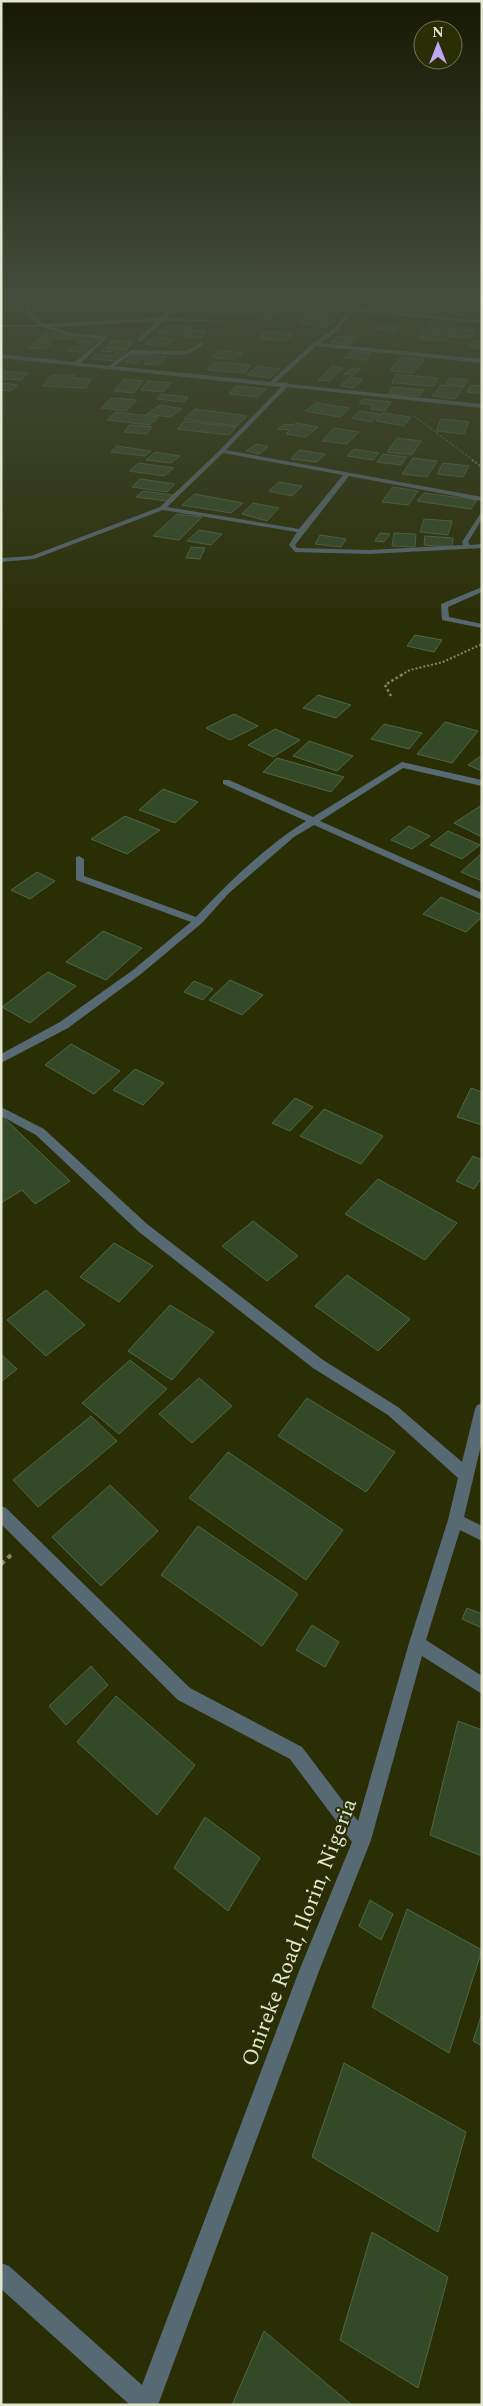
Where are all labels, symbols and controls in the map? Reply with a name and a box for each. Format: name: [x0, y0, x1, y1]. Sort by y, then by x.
north arrow: [413, 20, 463, 70]
text: N: [432, 22, 444, 43]
street label: Onireke Road, Ilorin, Nigeria: [233, 1793, 366, 2071]

